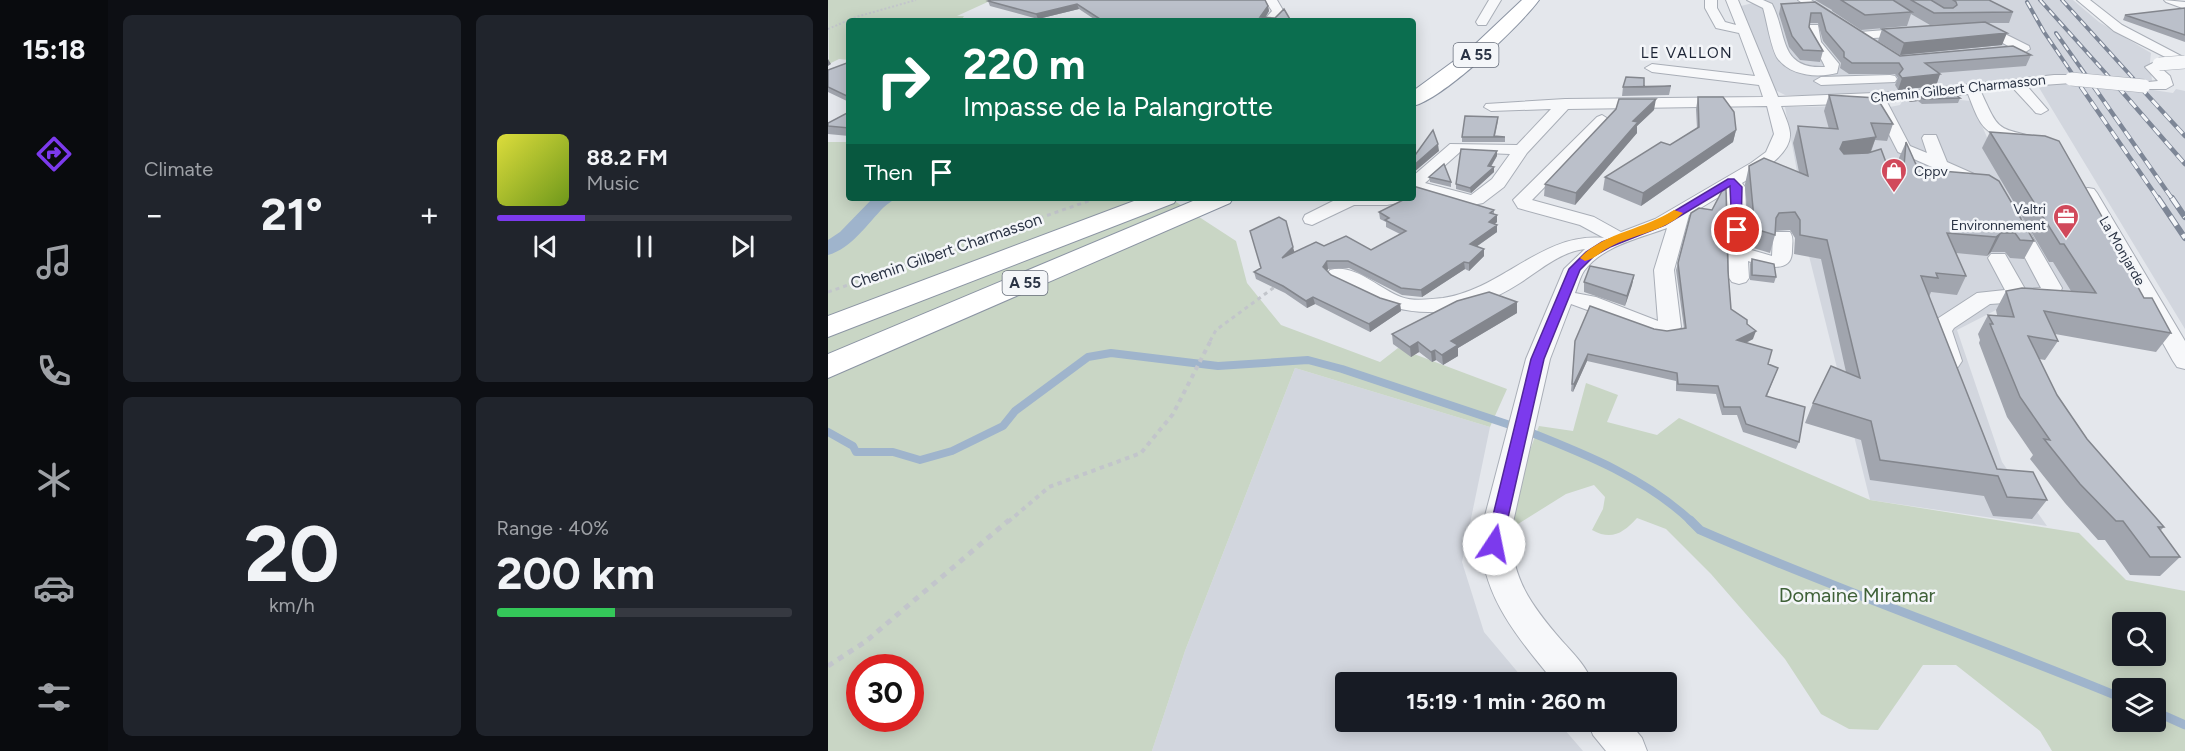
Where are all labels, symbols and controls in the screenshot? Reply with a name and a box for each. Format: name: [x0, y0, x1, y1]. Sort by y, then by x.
text: 15:18: [22, 33, 86, 66]
text: 220 m: [963, 39, 1085, 90]
icon: right: [864, 42, 942, 120]
road number: A 55: [1454, 43, 1498, 67]
district label: LE VALLON: [1641, 44, 1733, 62]
street label: Chemin Gilbert Charmasson: [1870, 71, 2047, 107]
text: Impasse de la Palangrotte: [963, 90, 1273, 123]
icon: directions: [33, 133, 75, 175]
text: 88.2 FM: [587, 144, 668, 171]
icon: arrive: [925, 156, 958, 189]
shop icon: Cppv: [1879, 156, 1909, 194]
text: Climate: [144, 157, 213, 181]
text: Then: [864, 159, 913, 186]
place label: Cppv: [1914, 163, 1948, 180]
text: Music: [587, 171, 639, 195]
text: 21°: [261, 187, 323, 241]
text: −: [144, 195, 165, 234]
text: +: [419, 195, 440, 234]
place label: Valtri Environnement: [1951, 201, 2046, 234]
office icon: Valtri Environnement: [2051, 202, 2081, 240]
pin: [1711, 204, 1762, 255]
street label: Chemin Gilbert Charmasson: [848, 209, 1044, 293]
icon: arrive: [1720, 213, 1753, 246]
street label: La Monjarde: [2095, 213, 2149, 289]
icon: previous: [529, 230, 562, 263]
icon: pause: [628, 230, 661, 263]
icon: next: [726, 230, 759, 263]
icon: music: [33, 241, 75, 283]
road number: A 55: [1002, 271, 1048, 295]
icon: phone: [33, 350, 75, 392]
icon: climate: [33, 459, 75, 501]
text: 20: [244, 507, 340, 601]
position arrow: [1462, 512, 1526, 576]
text: Range · 40%: [497, 516, 609, 540]
text: 200 km: [497, 546, 655, 600]
icon: car: [33, 567, 75, 609]
park label: Domaine Miramar: [1779, 583, 1936, 607]
text: km/h: [269, 593, 315, 617]
map controls: [2112, 612, 2166, 732]
button: search: [2112, 612, 2166, 666]
speed limit sign: 30: [846, 654, 924, 732]
icon: filters: [33, 676, 75, 718]
button: layers: [2112, 678, 2166, 732]
text: 15:19 · 1 min · 260 m: [1406, 688, 1606, 715]

